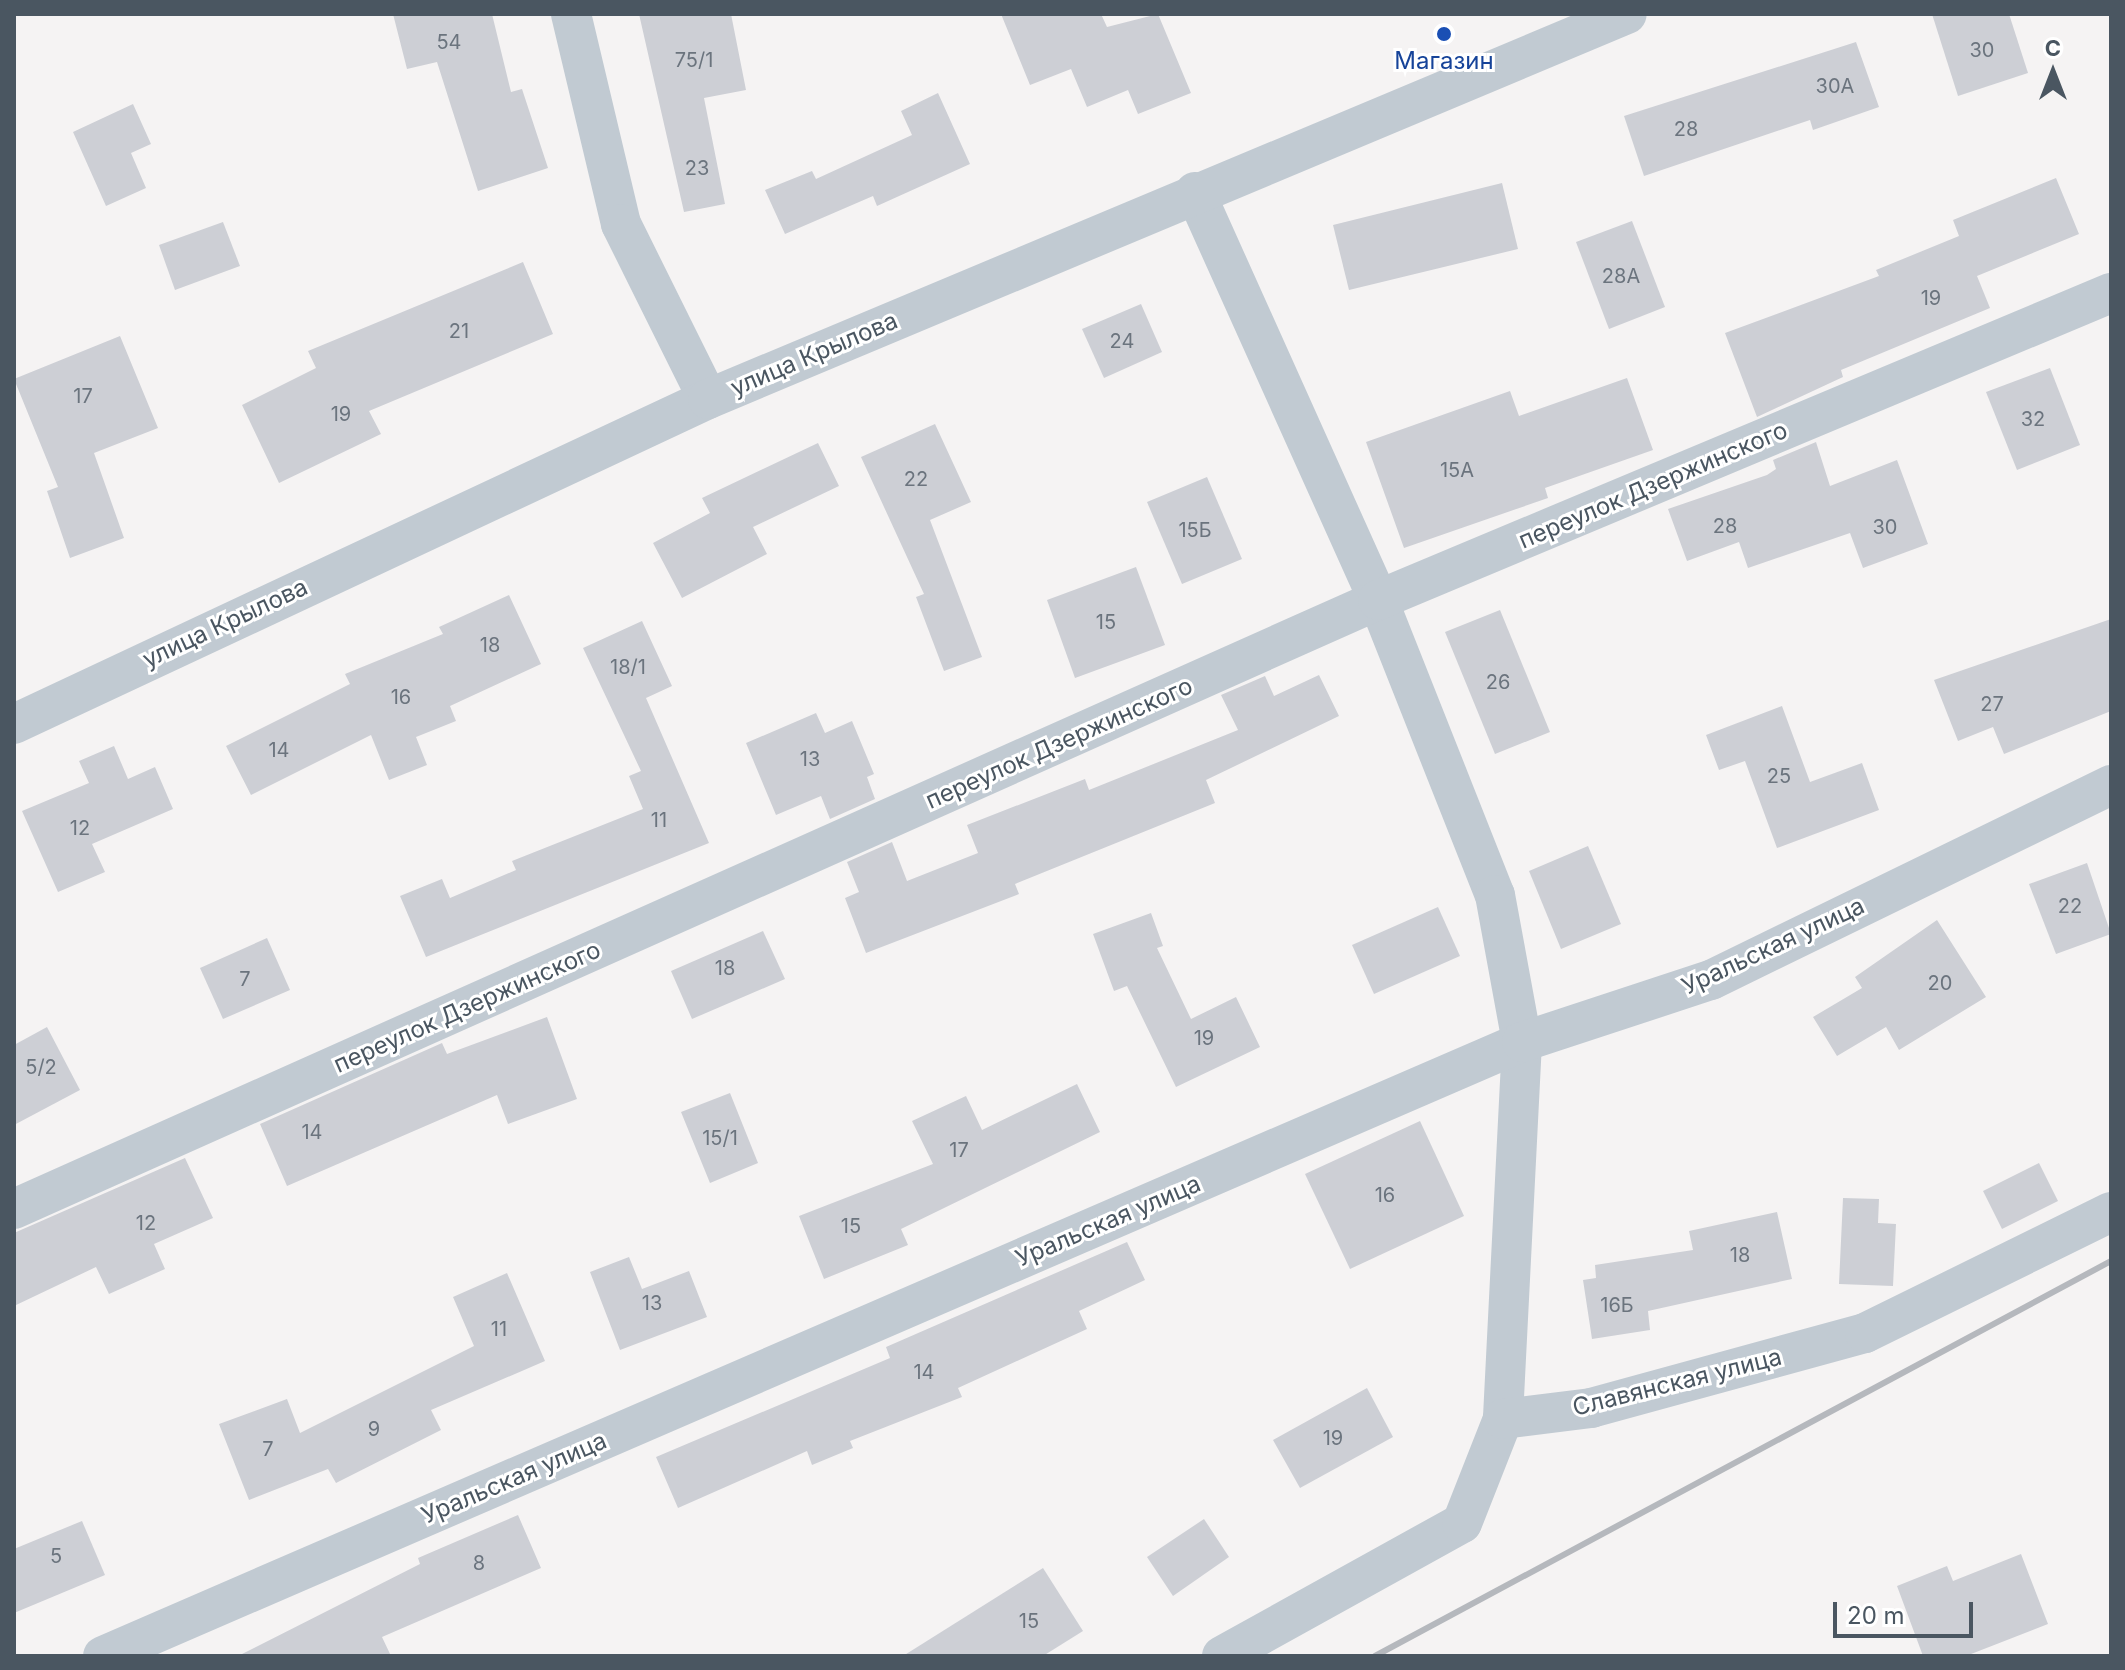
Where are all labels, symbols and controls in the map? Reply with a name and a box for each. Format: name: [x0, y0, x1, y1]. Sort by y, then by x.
marker: Магазин: [1435, 25, 1453, 43]
house number: 54: [436, 30, 462, 54]
north arrow: [2013, 32, 2093, 112]
text: С: [2045, 35, 2061, 61]
house number: 30: [1970, 38, 1994, 62]
place label: Магазин: [1394, 47, 1494, 75]
house number: 75/1: [675, 48, 713, 72]
house number: 30А: [1816, 74, 1854, 98]
house number: 28: [1674, 117, 1698, 141]
house number: 23: [685, 156, 709, 180]
house number: 28А: [1602, 264, 1640, 288]
house number: 19: [1921, 286, 1941, 310]
street label: улица Крылова: [726, 306, 902, 402]
house number: 21: [449, 319, 469, 343]
house number: 24: [1110, 329, 1134, 353]
house number: 17: [73, 384, 93, 408]
house number: 19: [331, 402, 351, 426]
house number: 32: [2021, 407, 2045, 431]
street label: переулок Дзержинского: [1514, 415, 1792, 555]
house number: 15А: [1440, 458, 1474, 482]
house number: 22: [904, 467, 928, 491]
house number: 28: [1713, 514, 1737, 538]
house number: 30: [1873, 515, 1897, 539]
house number: 15Б: [1178, 518, 1212, 542]
street label: улица Крылова: [138, 572, 312, 674]
house number: 15: [1096, 610, 1116, 634]
house number: 18: [480, 633, 500, 657]
house number: 18/1: [610, 655, 646, 679]
house number: 26: [1486, 670, 1510, 694]
street label: переулок Дзержинского: [921, 671, 1197, 815]
house number: 16: [391, 685, 411, 709]
house number: 27: [1980, 692, 2004, 716]
house number: 14: [268, 738, 290, 762]
house number: 13: [800, 747, 820, 771]
house number: 25: [1767, 764, 1791, 788]
house number: 11: [651, 808, 667, 832]
house number: 12: [70, 816, 90, 840]
street label: Уральская улица: [1677, 891, 1869, 1001]
house number: 22: [2058, 894, 2082, 918]
street label: переулок Дзержинского: [329, 935, 605, 1079]
house number: 18: [715, 956, 735, 980]
house number: 7: [239, 967, 251, 991]
house number: 20: [1928, 971, 1952, 995]
house number: 19: [1194, 1026, 1214, 1050]
house number: 5/2: [25, 1055, 57, 1079]
house number: 14: [301, 1120, 323, 1144]
house number: 15/1: [702, 1126, 738, 1150]
house number: 17: [949, 1138, 969, 1162]
street label: Уральская улица: [1011, 1169, 1205, 1273]
house number: 16: [1375, 1183, 1395, 1207]
house number: 12: [136, 1211, 156, 1235]
house number: 15: [841, 1214, 861, 1238]
house number: 18: [1730, 1243, 1750, 1267]
house number: 13: [642, 1291, 662, 1315]
house number: 16Б: [1600, 1293, 1634, 1317]
house number: 11: [491, 1317, 507, 1341]
street label: Славянская улица: [1570, 1342, 1784, 1422]
house number: 14: [913, 1360, 935, 1384]
house number: 9: [368, 1417, 380, 1441]
street label: Уральская улица: [417, 1426, 611, 1530]
house number: 19: [1323, 1426, 1343, 1450]
house number: 7: [262, 1437, 274, 1461]
house number: 5: [50, 1544, 62, 1568]
house number: 8: [473, 1551, 485, 1575]
scale bar: [1837, 1586, 1977, 1636]
text: 20 m: [1847, 1601, 1905, 1630]
house number: 15: [1019, 1609, 1039, 1633]

